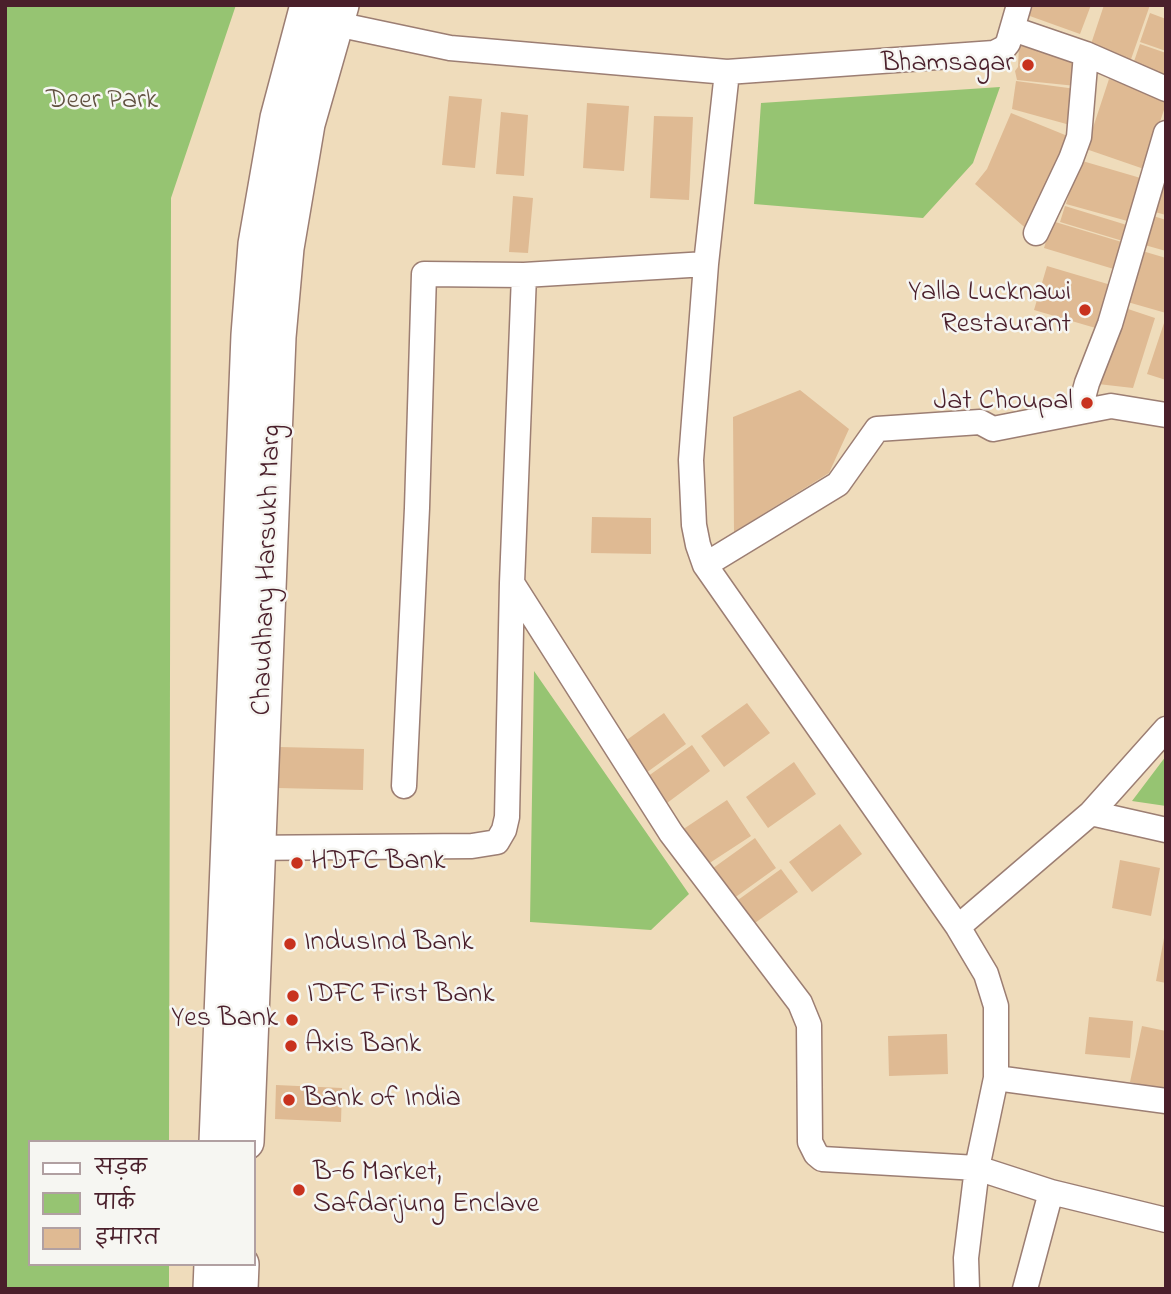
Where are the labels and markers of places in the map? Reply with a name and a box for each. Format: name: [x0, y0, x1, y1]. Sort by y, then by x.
place label: Bhamsagar: [881, 48, 1014, 82]
marker: Bhamsagar: [1020, 57, 1036, 73]
place label: Yalla Lucknawi Restaurant: [908, 277, 1071, 343]
marker: Yalla Lucknawi Restaurant: [1077, 302, 1093, 318]
place label: Jat Choupal: [934, 386, 1073, 420]
marker: Jat Choupal: [1079, 395, 1095, 411]
place label: HDFC Bank: [311, 846, 446, 880]
marker: HDFC Bank: [289, 855, 305, 871]
place label: IndusInd Bank: [304, 927, 473, 961]
marker: IndusInd Bank: [282, 936, 298, 952]
place label: IDFC First Bank: [307, 979, 494, 1013]
marker: IDFC First Bank: [285, 988, 301, 1004]
place label: Yes Bank: [171, 1003, 278, 1037]
marker: Yes Bank: [284, 1012, 300, 1028]
place label: Axis Bank: [305, 1029, 421, 1063]
marker: Axis Bank: [283, 1038, 299, 1054]
place label: Bank of India: [303, 1083, 461, 1117]
marker: Bank of India: [281, 1092, 297, 1108]
place label: B-6 Market, Safdarjung Enclave: [313, 1157, 539, 1223]
marker: B-6 Market, Safdarjung Enclave: [291, 1182, 307, 1198]

